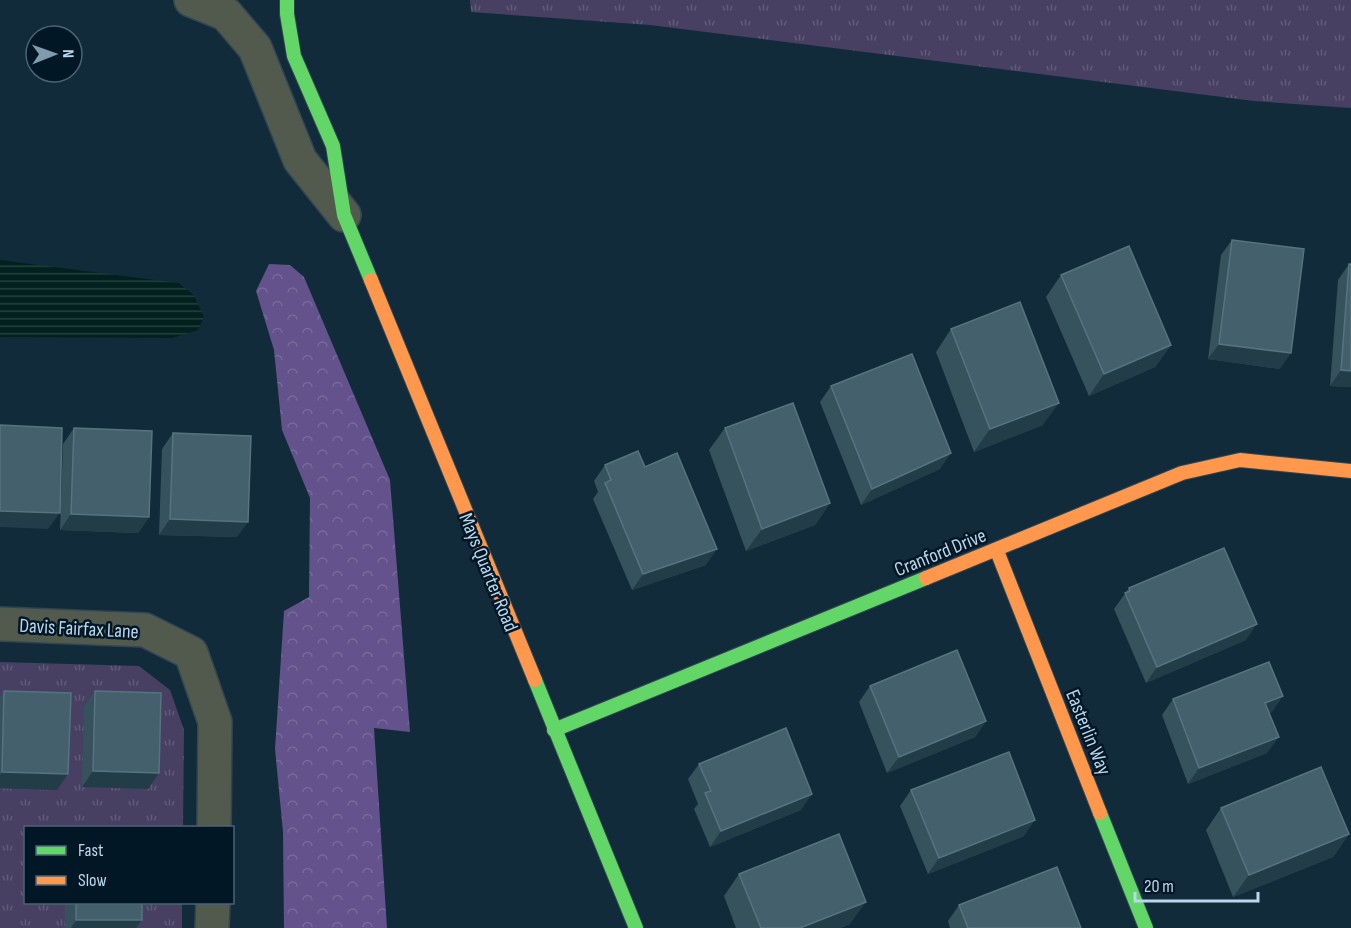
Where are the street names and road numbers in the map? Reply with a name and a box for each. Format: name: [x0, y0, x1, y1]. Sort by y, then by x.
street label: Mays Quarter Road: [453, 510, 523, 635]
street label: Cranford Drive: [891, 524, 990, 582]
street label: Davis Fairfax Lane: [19, 614, 139, 644]
street label: Easterlin Way: [1060, 686, 1116, 779]

